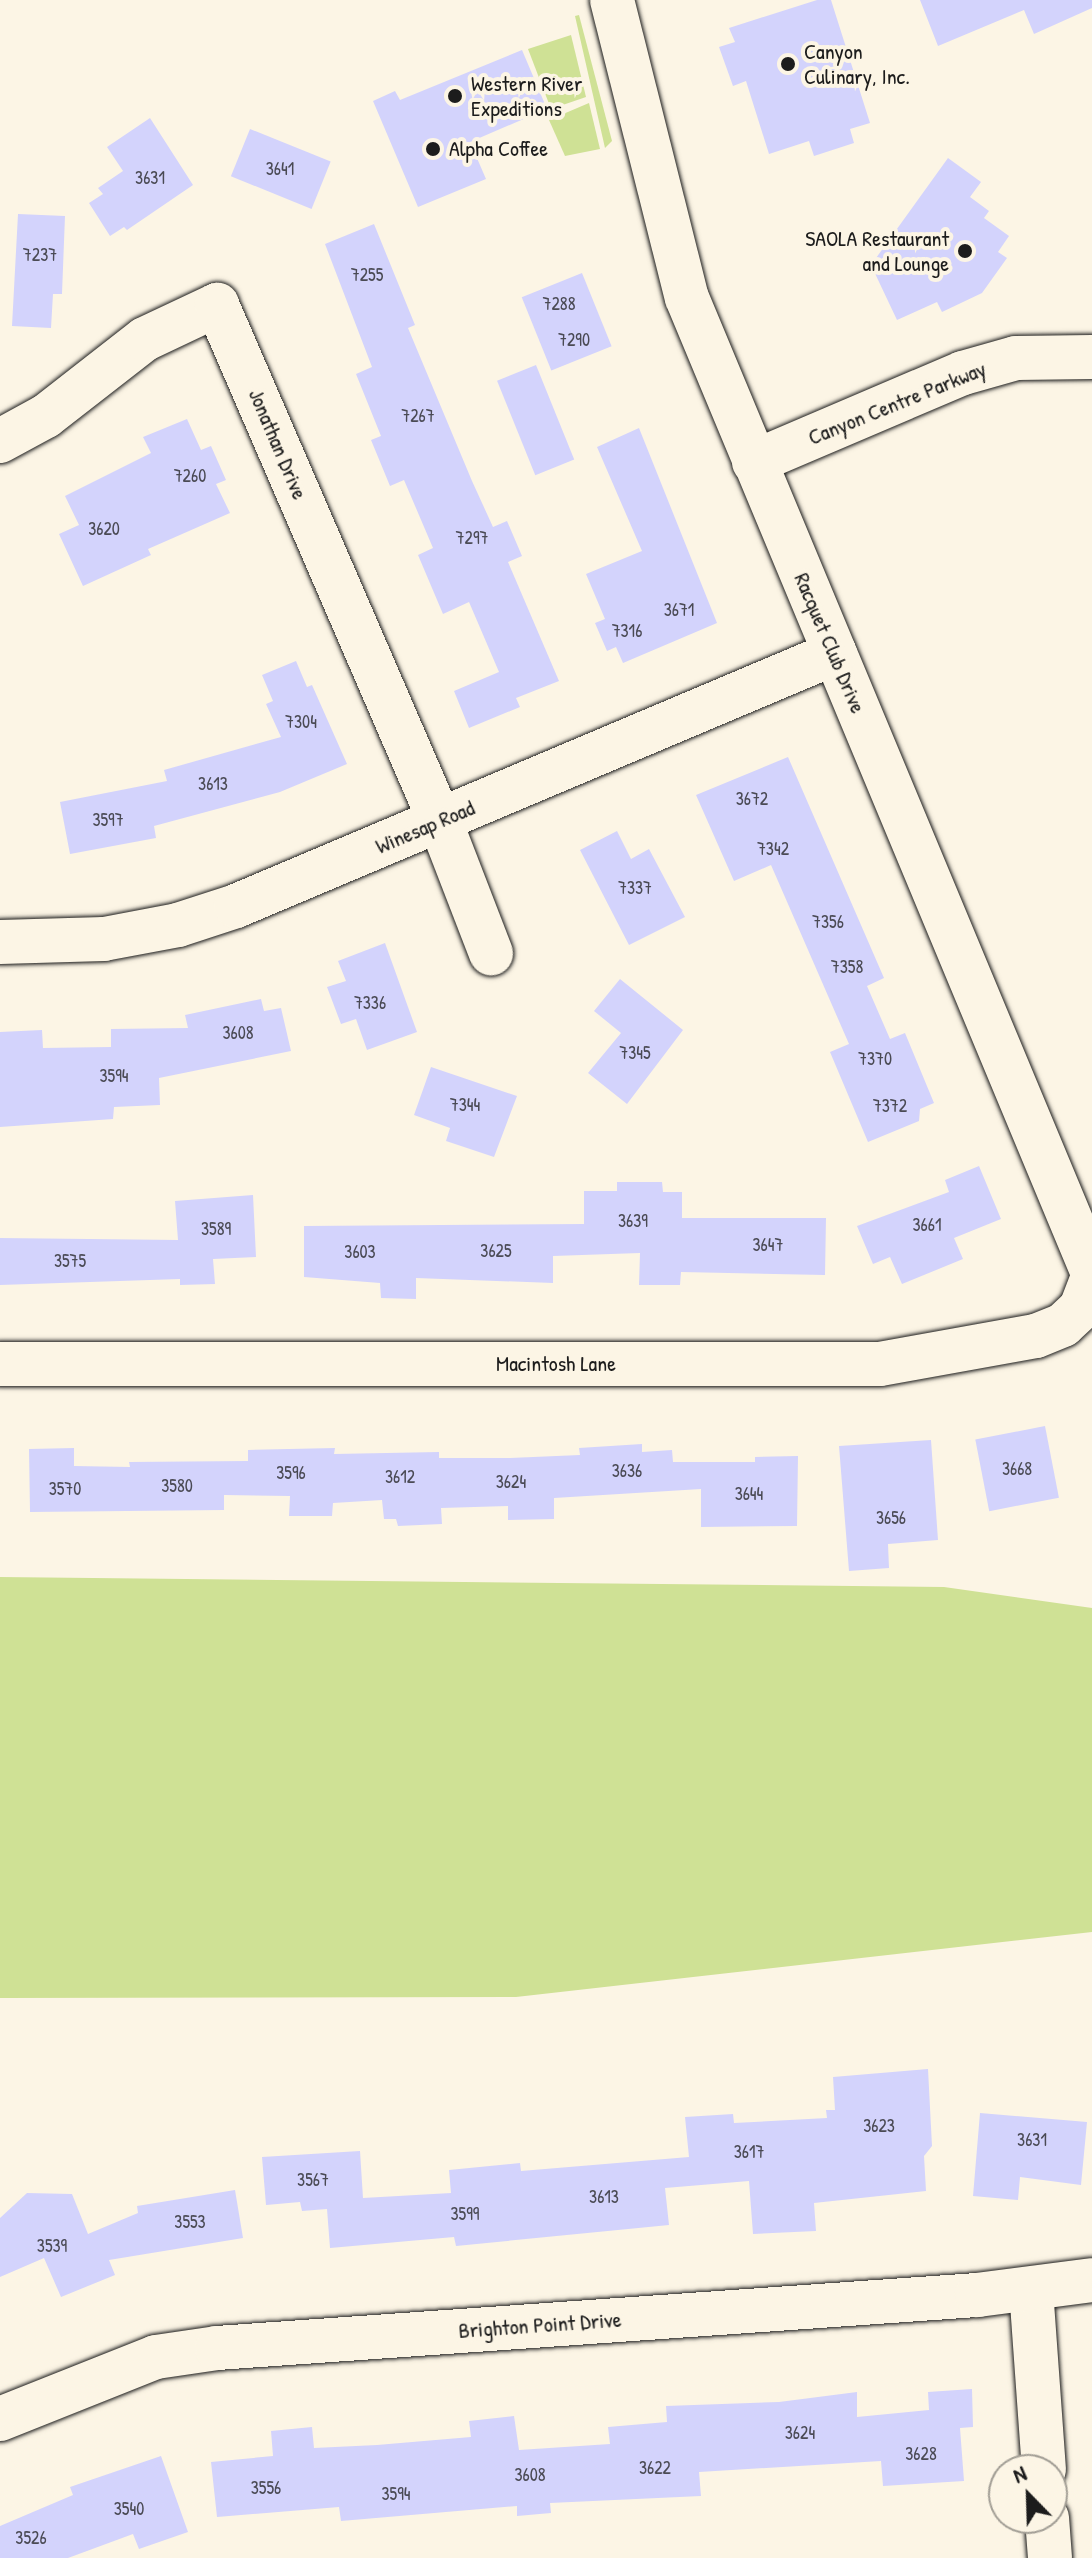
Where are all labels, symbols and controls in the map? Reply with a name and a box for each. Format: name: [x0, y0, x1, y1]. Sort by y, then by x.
place label: Canyon Culinary, Inc.: [804, 38, 910, 90]
marker: Canyon Culinary, Inc.: [779, 55, 797, 73]
place label: Western River Expeditions: [471, 70, 583, 122]
marker: Western River Expeditions: [446, 87, 464, 105]
place label: Alpha Coffee: [449, 136, 548, 162]
marker: Alpha Coffee: [424, 140, 442, 158]
house number: 3641: [266, 158, 294, 180]
house number: 3631: [135, 167, 165, 189]
place label: SAOLA Restaurant and Lounge: [805, 225, 949, 276]
marker: SAOLA Restaurant and Lounge: [956, 242, 974, 260]
house number: 7237: [23, 244, 57, 266]
house number: 7255: [351, 264, 383, 286]
house number: 7288: [543, 293, 575, 315]
house number: 7290: [558, 329, 590, 351]
street label: Canyon Centre Parkway: [804, 355, 990, 451]
street label: Jonathan Drive: [243, 385, 313, 503]
house number: 7267: [401, 405, 435, 427]
house number: 7260: [174, 465, 206, 487]
house number: 3620: [88, 518, 120, 540]
house number: 7297: [456, 527, 488, 549]
street label: Racquet Club Drive: [789, 569, 871, 717]
house number: 3671: [664, 599, 694, 621]
house number: 7316: [612, 620, 642, 642]
house number: 7304: [285, 711, 317, 733]
house number: 3613: [198, 773, 228, 795]
house number: 3672: [736, 788, 768, 810]
street label: Winesap Road: [372, 794, 478, 860]
house number: 3597: [92, 809, 124, 831]
house number: 7342: [757, 838, 789, 860]
house number: 7337: [618, 877, 652, 899]
house number: 7356: [812, 911, 844, 933]
house number: 7358: [831, 956, 863, 978]
house number: 7336: [354, 992, 386, 1014]
house number: 3608: [222, 1022, 254, 1044]
house number: 7345: [619, 1042, 651, 1064]
house number: 7370: [858, 1048, 892, 1070]
house number: 3594: [99, 1065, 129, 1087]
house number: 7344: [450, 1094, 480, 1116]
house number: 7372: [873, 1095, 907, 1117]
house number: 3639: [618, 1210, 648, 1232]
house number: 3661: [913, 1214, 941, 1236]
house number: 3589: [201, 1218, 231, 1240]
house number: 3647: [753, 1234, 783, 1256]
house number: 3625: [480, 1240, 512, 1262]
house number: 3603: [344, 1241, 376, 1263]
house number: 3575: [54, 1250, 86, 1272]
street label: Macintosh Lane: [496, 1351, 616, 1377]
house number: 3668: [1002, 1458, 1032, 1480]
house number: 3636: [612, 1460, 642, 1482]
house number: 3596: [276, 1462, 306, 1484]
house number: 3612: [385, 1466, 415, 1488]
house number: 3624: [496, 1471, 526, 1493]
house number: 3580: [161, 1475, 193, 1497]
house number: 3570: [49, 1478, 81, 1500]
house number: 3644: [735, 1483, 763, 1505]
house number: 3656: [876, 1507, 906, 1529]
house number: 3623: [863, 2115, 895, 2137]
house number: 3631: [1017, 2129, 1047, 2151]
house number: 3617: [734, 2141, 764, 2163]
house number: 3567: [297, 2169, 329, 2191]
house number: 3613: [589, 2186, 619, 2208]
house number: 3599: [451, 2203, 479, 2225]
house number: 3553: [174, 2211, 206, 2233]
house number: 3539: [37, 2235, 67, 2257]
street label: Brighton Point Drive: [458, 2306, 622, 2344]
house number: 3624: [785, 2422, 815, 2444]
house number: 3628: [905, 2443, 937, 2465]
north arrow: [988, 2454, 1068, 2534]
house number: 3622: [639, 2457, 671, 2479]
text: N: [1008, 2458, 1031, 2490]
house number: 3608: [514, 2464, 546, 2486]
house number: 3556: [251, 2477, 281, 2499]
house number: 3594: [381, 2483, 411, 2505]
house number: 3540: [114, 2498, 144, 2520]
house number: 3526: [15, 2527, 47, 2549]

